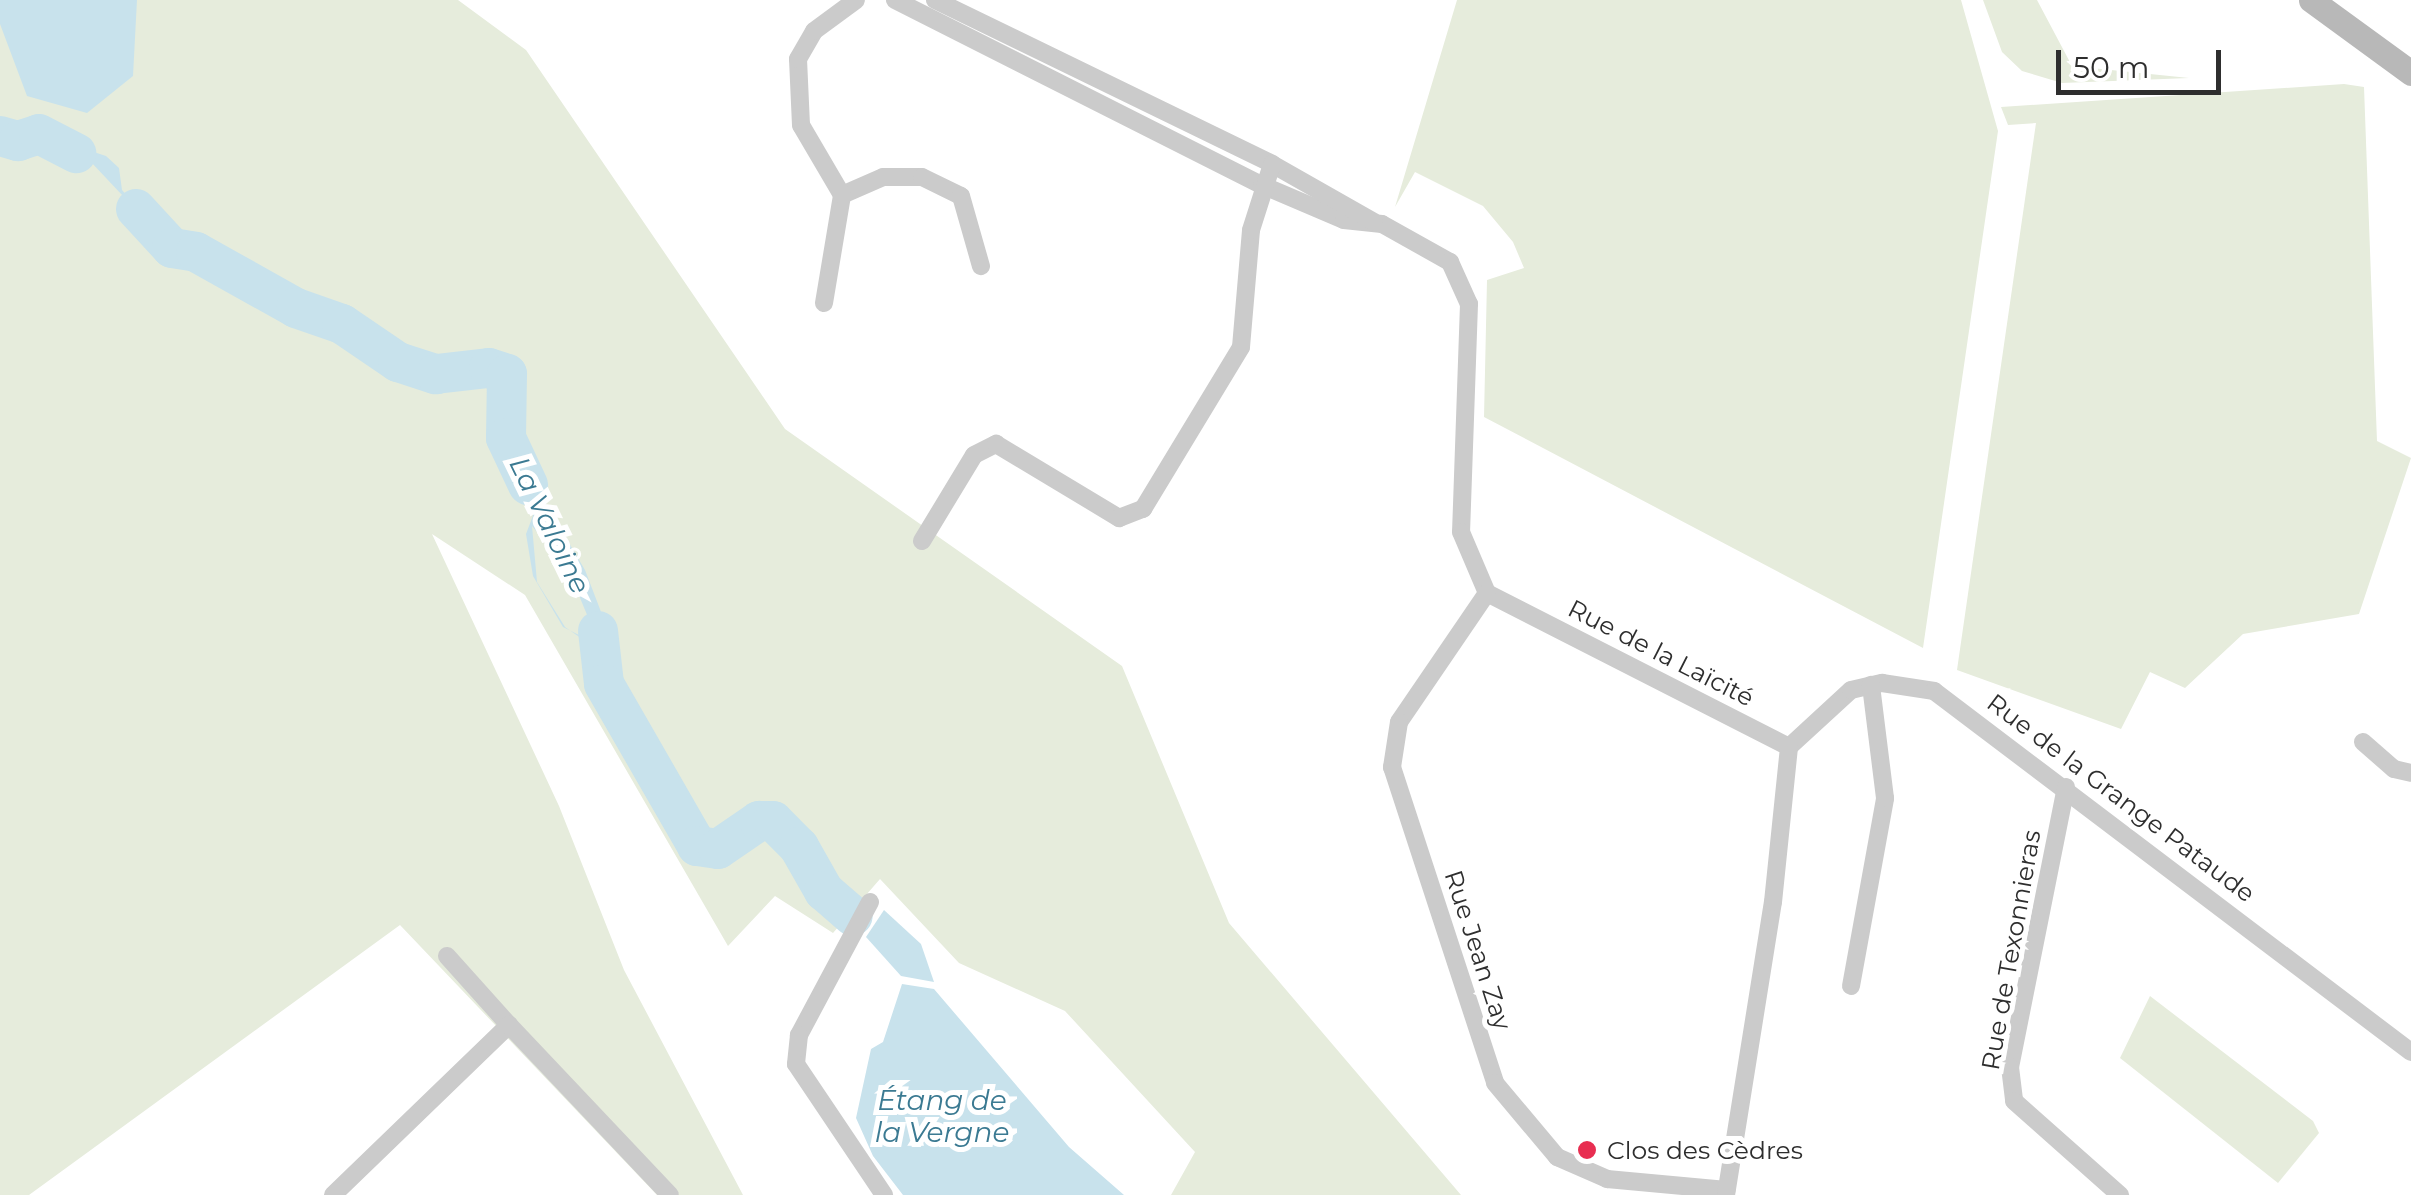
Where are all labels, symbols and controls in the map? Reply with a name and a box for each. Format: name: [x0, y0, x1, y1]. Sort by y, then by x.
scale bar: [2061, 30, 2226, 92]
text: 50 m: [2073, 49, 2150, 86]
water label: La Valoine: [502, 451, 598, 599]
street label: Rue de la Laïcité: [1563, 593, 1759, 713]
street label: Rue de la Grange Pataude: [1981, 687, 2261, 909]
street label: Rue de Texonnieras: [1975, 828, 2047, 1072]
street label: Rue Jean Zay: [1438, 866, 1518, 1034]
water label: Étang de la Vergne: [875, 1083, 1009, 1149]
place label: Clos des Cèdres: [1607, 1135, 1803, 1165]
marker: Clos des Cèdres: [1576, 1139, 1598, 1161]

